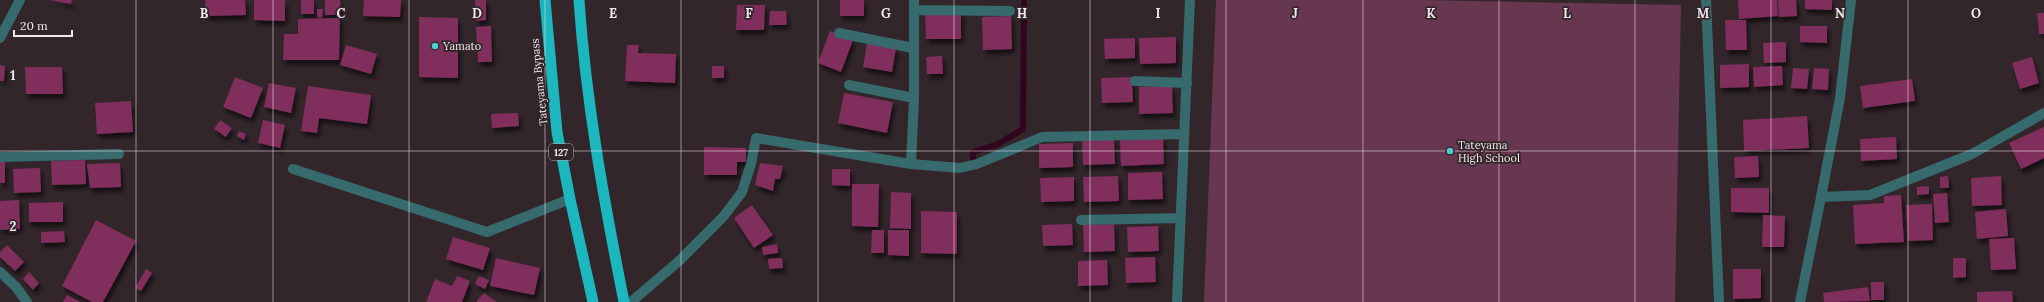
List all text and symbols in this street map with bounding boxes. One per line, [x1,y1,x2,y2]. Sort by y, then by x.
text: B [200,5,209,22]
text: C [337,5,346,22]
text: D [472,5,482,22]
text: E [609,5,617,22]
text: F [745,5,753,22]
text: G [881,5,891,22]
text: H [1017,5,1027,22]
text: I [1155,5,1161,22]
text: J [1292,5,1298,22]
text: K [1426,5,1436,22]
text: L [1563,5,1571,22]
text: M [1697,5,1710,22]
text: N [1835,5,1845,22]
text: O [1971,5,1981,22]
scale bar [14,12,72,38]
text: 20 m [20,18,48,33]
street label: Tateyama Bypass [527,38,551,126]
place label: Yamato [442,39,481,53]
marker: Yamato [430,41,440,51]
text: 1 [10,67,16,84]
place label: Tateyama High School [1458,138,1520,165]
road number: 127 [549,144,573,160]
marker: Tateyama High School [1445,146,1455,156]
text: 2 [10,218,17,235]

